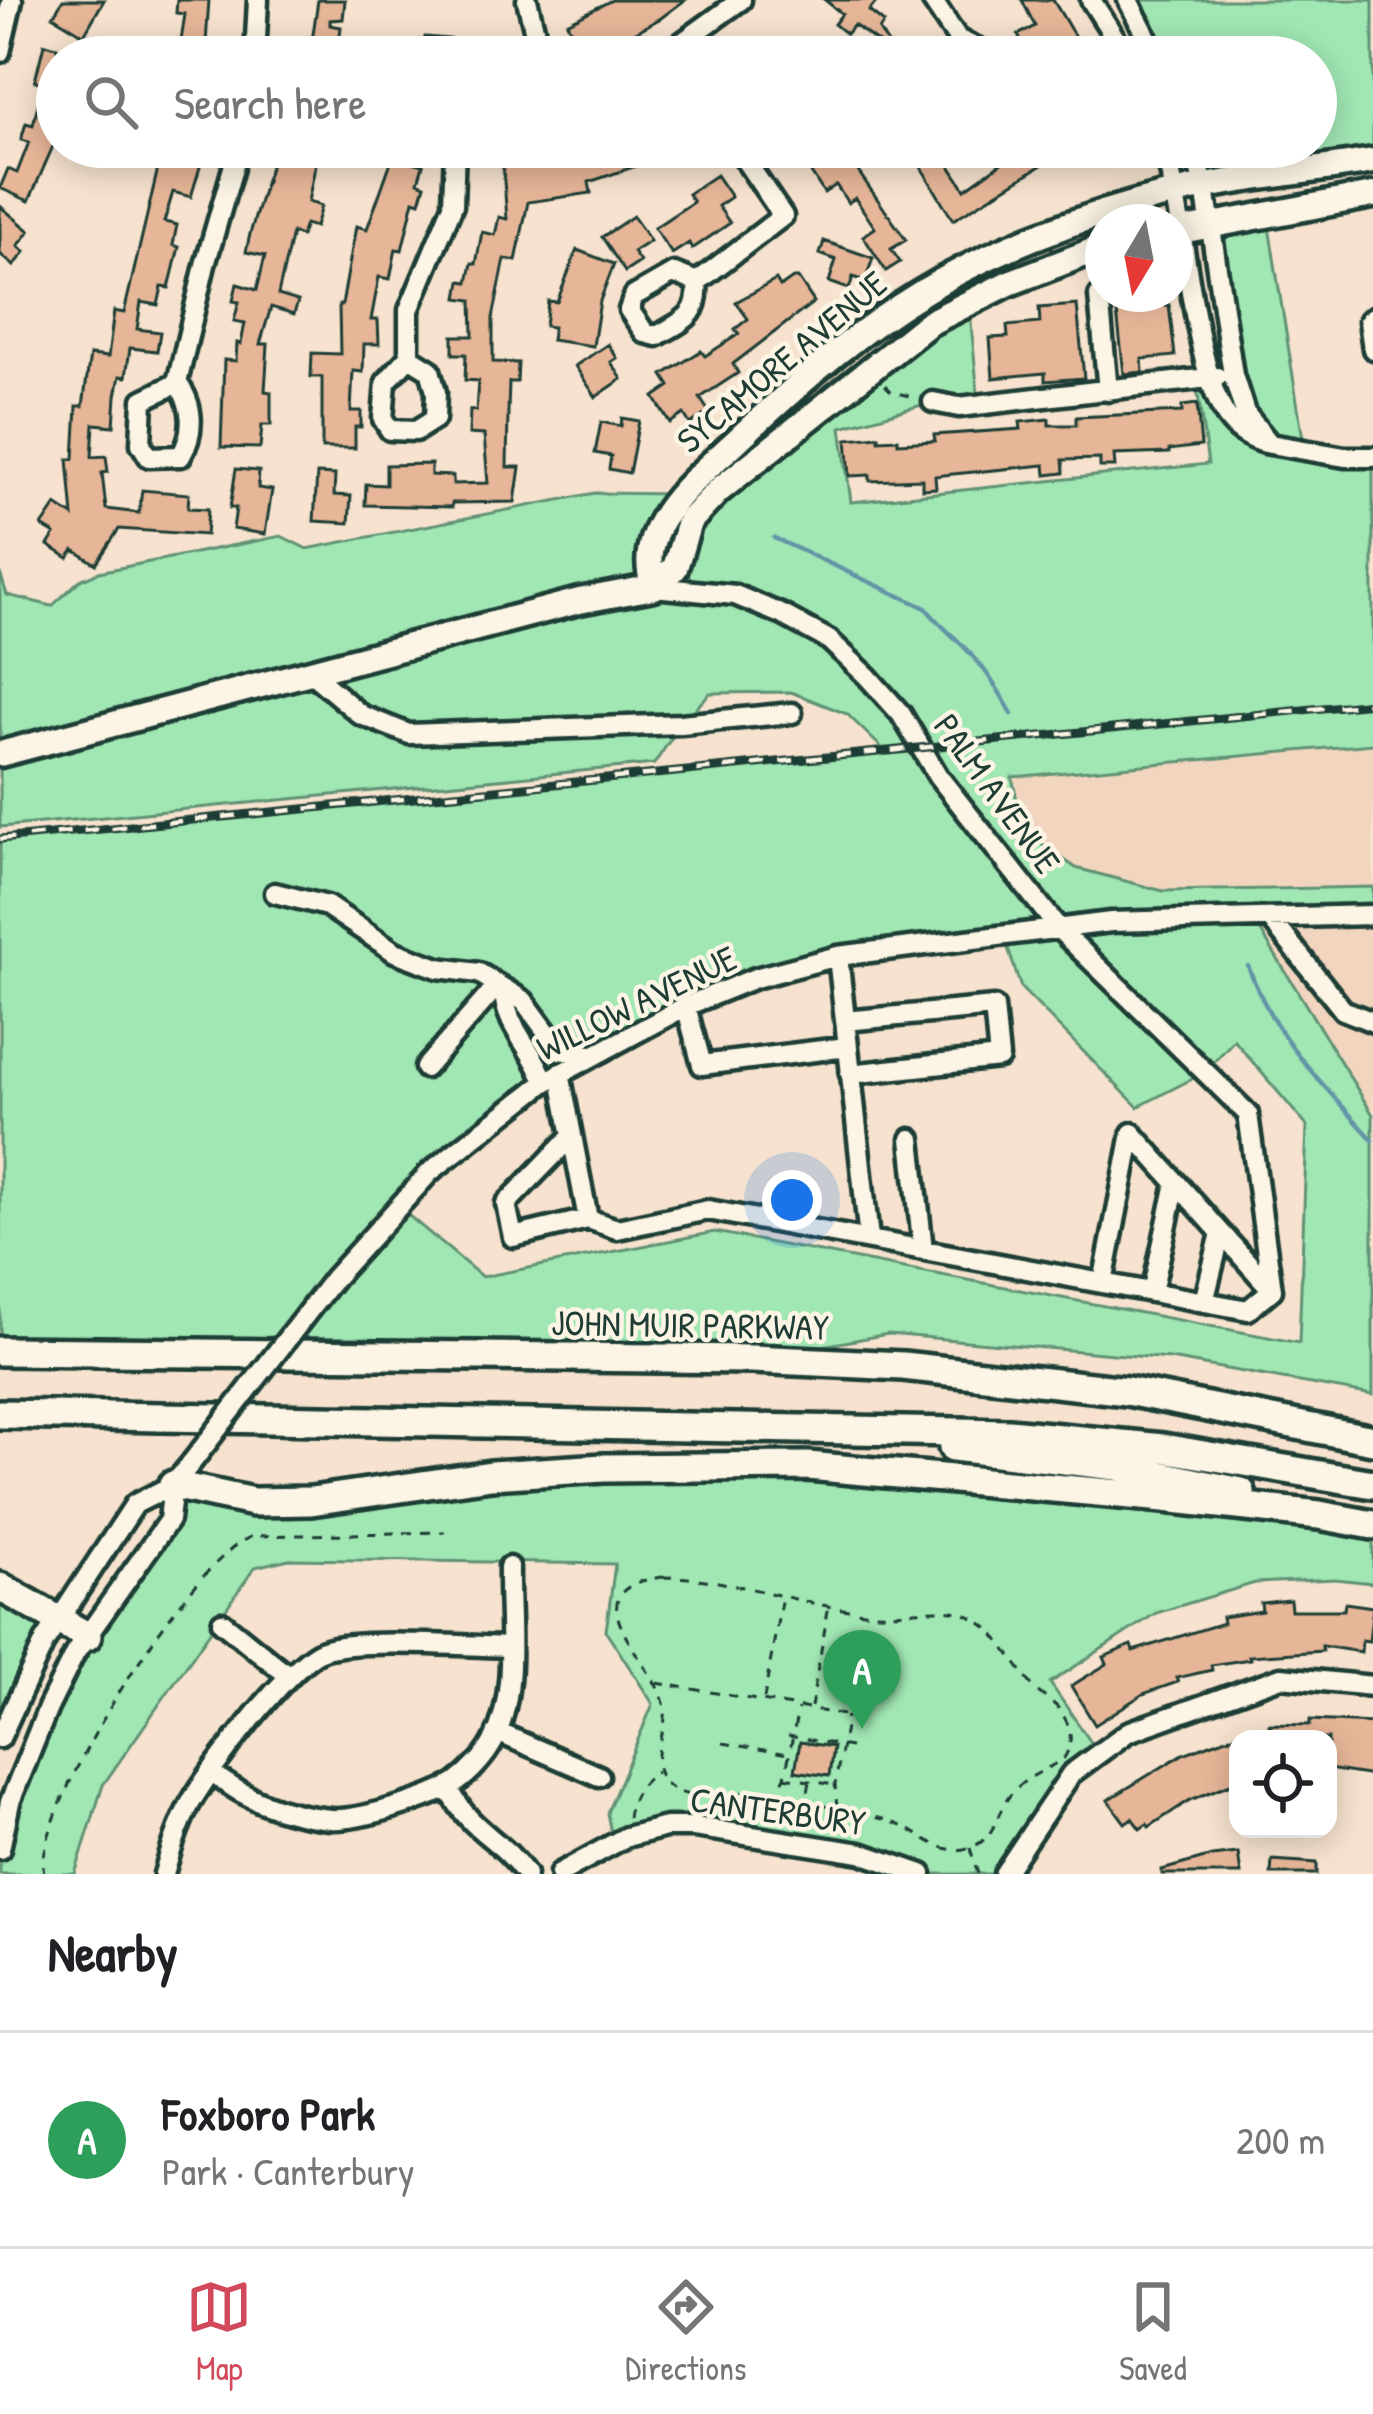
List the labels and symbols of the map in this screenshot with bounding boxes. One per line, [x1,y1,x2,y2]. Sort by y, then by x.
north arrow [1085,204,1193,312]
street label: SYCAMORE AVENUE [666,259,897,463]
street label: PALM AVENUE [923,703,1073,883]
street label: WILLOW AVENUE [528,932,744,1071]
your location [762,1170,822,1230]
street label: JOHN MUIR PARKWAY [551,1297,829,1351]
pin: A [823,1630,901,1729]
street label: CANTERBURY [688,1773,869,1847]

